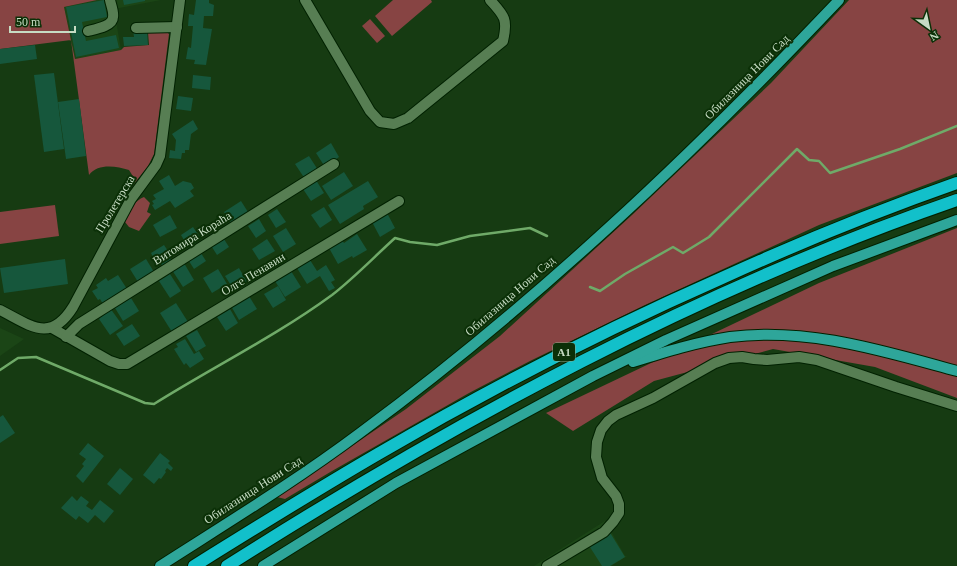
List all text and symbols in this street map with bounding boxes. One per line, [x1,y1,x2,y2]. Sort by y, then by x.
scale bar [10,8,75,34]
north arrow [909,8,949,48]
text: 50 m [16,15,41,29]
text: N [928,29,941,44]
street label: Обилазница Нови Сад [702,32,792,122]
street label: Пролетерска [92,172,138,235]
street label: Витомира Кораћа [150,208,234,268]
street label: Олге Пенавин [219,249,288,299]
street label: Обилазница Нови Сад [462,253,558,339]
road number: A1 [553,343,575,361]
street label: Обилазница Нови Сад [201,453,305,527]

